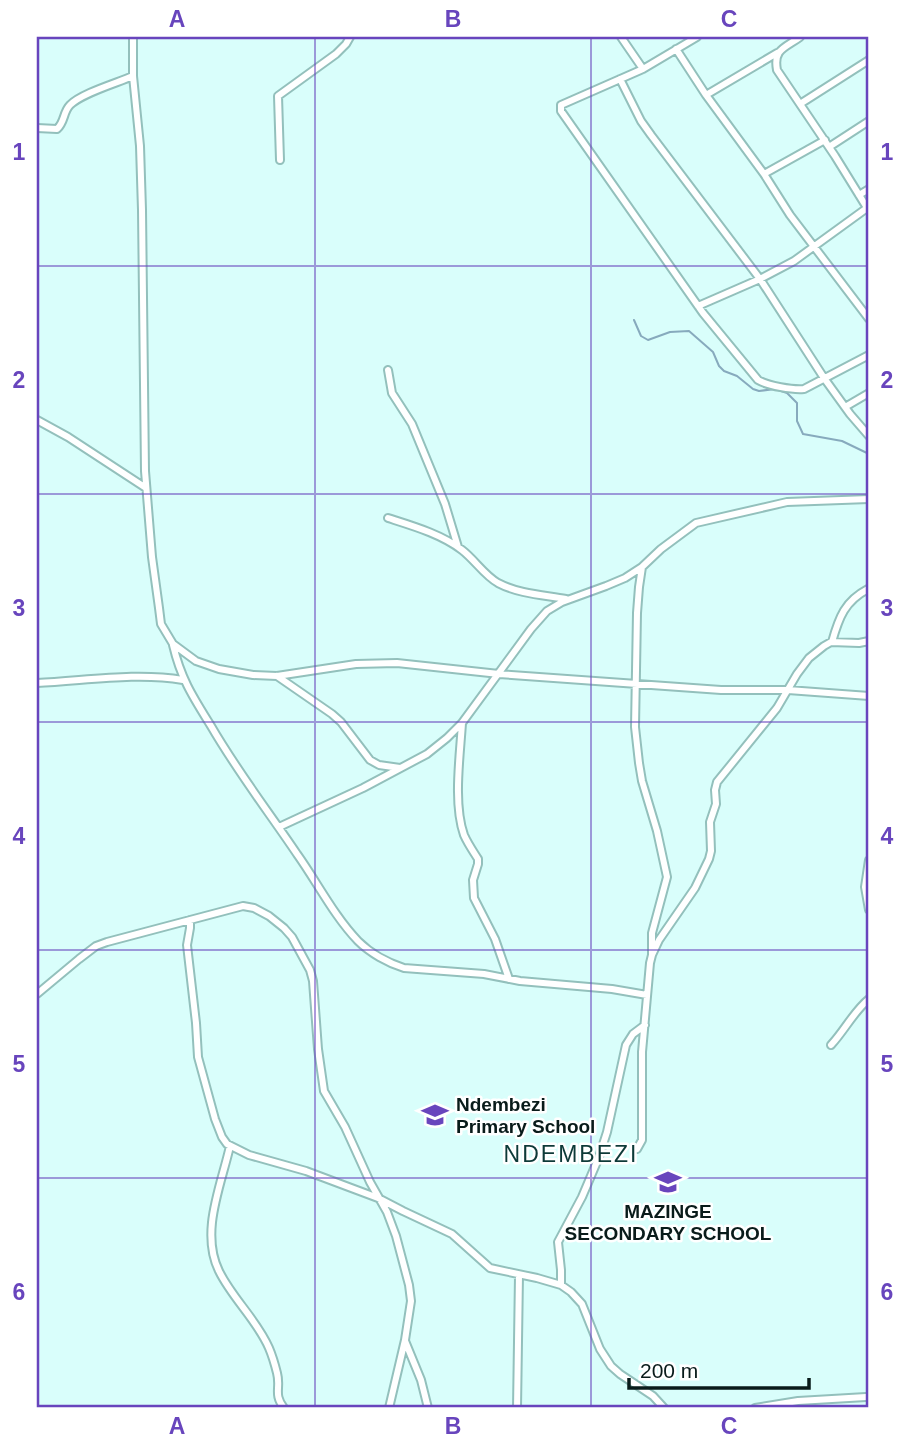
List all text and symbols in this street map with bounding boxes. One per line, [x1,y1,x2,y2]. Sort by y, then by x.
text: A [169,6,185,32]
text: B [445,6,461,32]
text: C [721,6,737,32]
text: 1 [13,139,26,165]
text: 1 [881,139,894,165]
text: 2 [13,367,25,393]
text: 2 [881,367,893,393]
text: 3 [13,595,25,621]
text: 3 [881,595,893,621]
text: 4 [13,823,26,849]
text: 4 [881,823,894,849]
text: 5 [13,1051,26,1077]
text: 5 [881,1051,894,1077]
place label: Ndembezi Primary School [456,1094,595,1137]
school or university icon: Ndembezi Primary School [420,1100,450,1130]
district label: NDEMBEZI [504,1141,638,1167]
school or university icon: MAZINGE SECONDARY SCHOOL [653,1167,683,1197]
place label: MAZINGE SECONDARY SCHOOL [565,1201,772,1244]
text: 6 [13,1279,25,1305]
text: 6 [881,1279,893,1305]
scale bar [629,1347,810,1391]
text: 200 m [640,1359,698,1382]
text: A [169,1413,185,1439]
text: B [445,1413,461,1439]
text: C [721,1413,737,1439]

